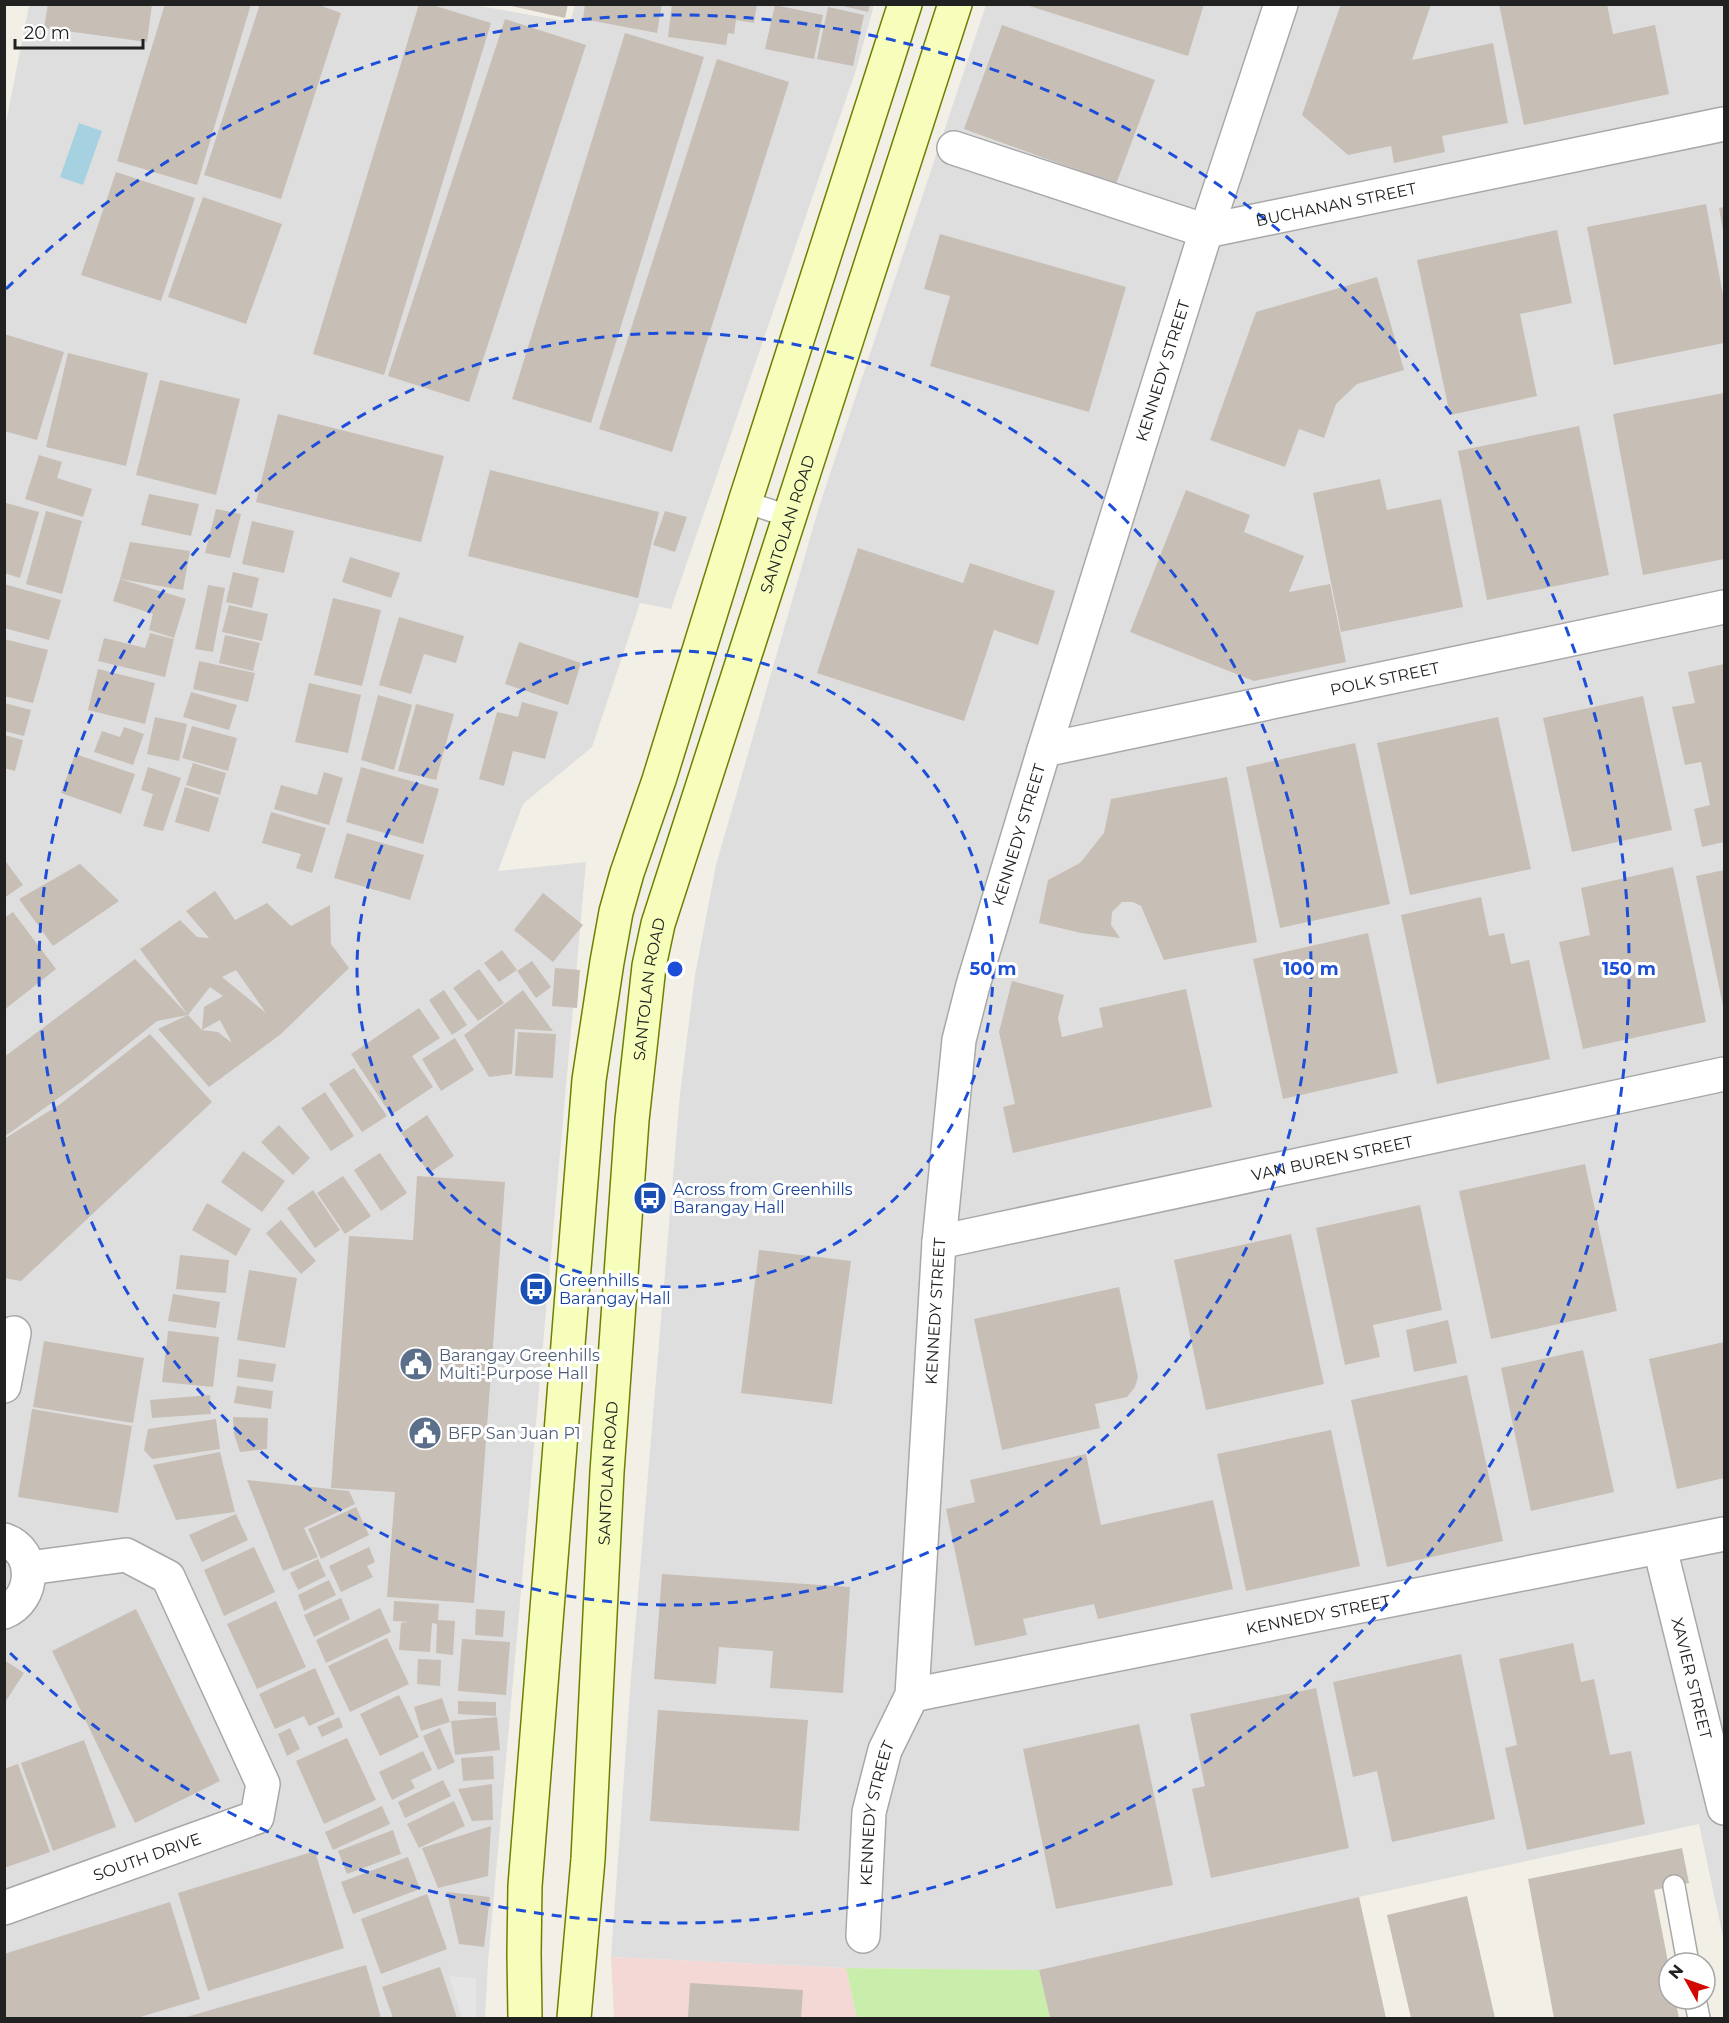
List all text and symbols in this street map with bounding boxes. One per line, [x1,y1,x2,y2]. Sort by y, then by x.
scale bar [15,12,142,50]
text: 20 m [24,22,70,44]
street label: BUCHANAN STREET [1254,179,1419,230]
street label: KENNEDY STREET [1132,297,1194,444]
street label: SANTOLAN ROAD [756,453,819,596]
street label: POLK STREET [1328,658,1442,700]
street label: KENNEDY STREET [989,761,1049,908]
street label: SANTOLAN ROAD [630,916,669,1062]
text: 50 m [970,958,1016,980]
text: 100 m [1283,958,1339,980]
text: 150 m [1602,958,1656,980]
centre of rings [665,959,685,979]
street label: VAN BUREN STREET [1250,1132,1415,1185]
bus stop icon: Across from Greenhills Barangay Hall [632,1180,668,1216]
place label: Across from Greenhills Barangay Hall [673,1180,853,1217]
street label: KENNEDY STREET [922,1236,949,1385]
bus stop icon: Greenhills Barangay Hall [518,1271,554,1307]
place label: Greenhills Barangay Hall [559,1271,671,1308]
public building icon: Barangay Greenhills Multi-Purpose Hall [398,1346,434,1382]
place label: Barangay Greenhills Multi-Purpose Hall [439,1346,600,1383]
street label: SANTOLAN ROAD [594,1400,622,1546]
public building icon: BFP San Juan P1 [407,1415,443,1451]
place label: BFP San Juan P1 [448,1424,581,1443]
street label: KENNEDY STREET [1244,1591,1393,1639]
street label: XAVIER STREET [1667,1616,1716,1742]
street label: KENNEDY STREET [856,1737,898,1886]
street label: SOUTH DRIVE [91,1829,204,1885]
north arrow [1657,1951,1717,2011]
text: N [1664,1961,1687,1983]

